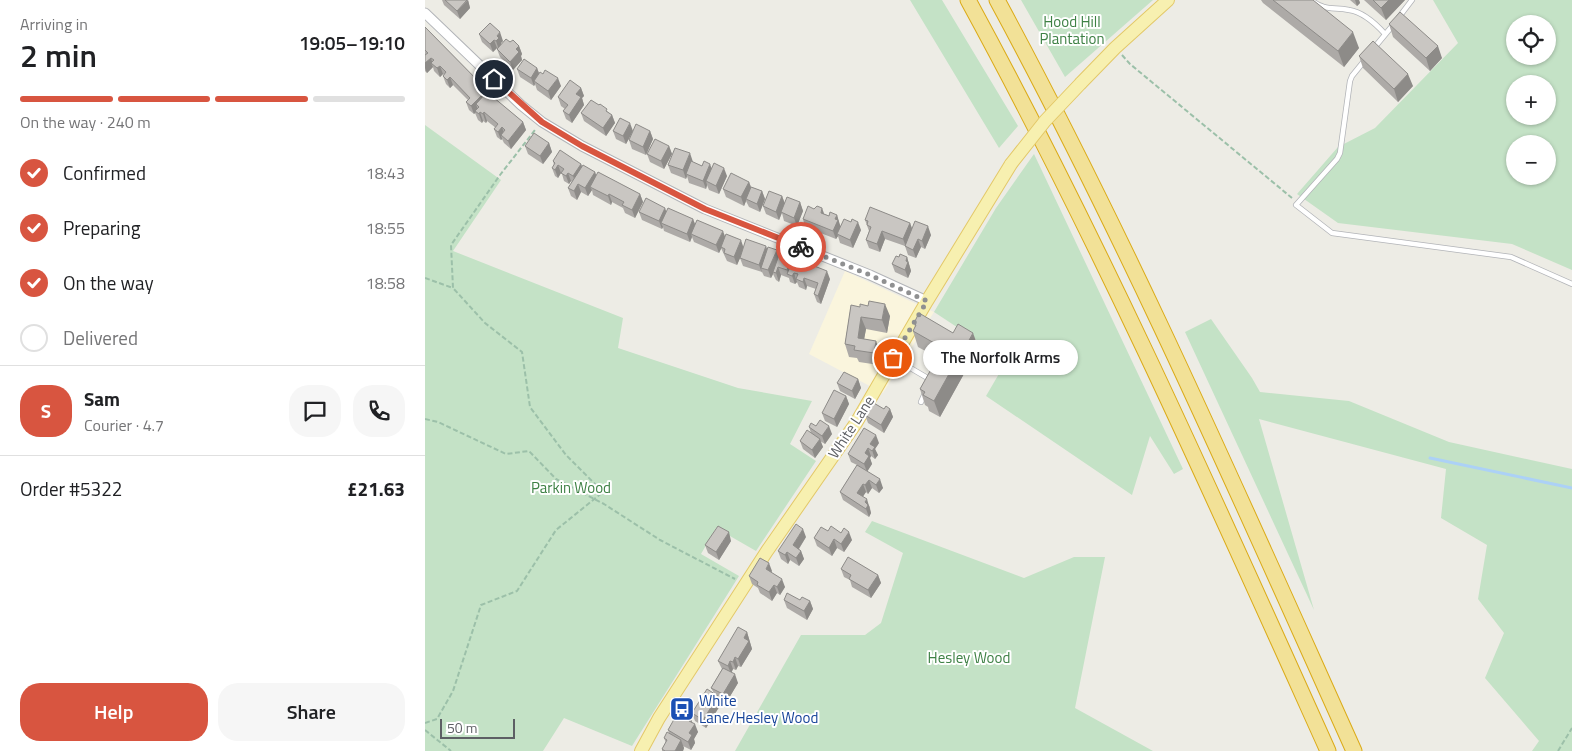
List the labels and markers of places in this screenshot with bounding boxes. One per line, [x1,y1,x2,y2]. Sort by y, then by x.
pin [473,58,515,100]
pin [872,337,914,379]
callout: The Norfolk Arms [923,340,1078,376]
place label: White Lane/Hesley Wood [699,689,818,729]
bus stop icon: White Lane/Hesley Wood [669,696,695,722]

